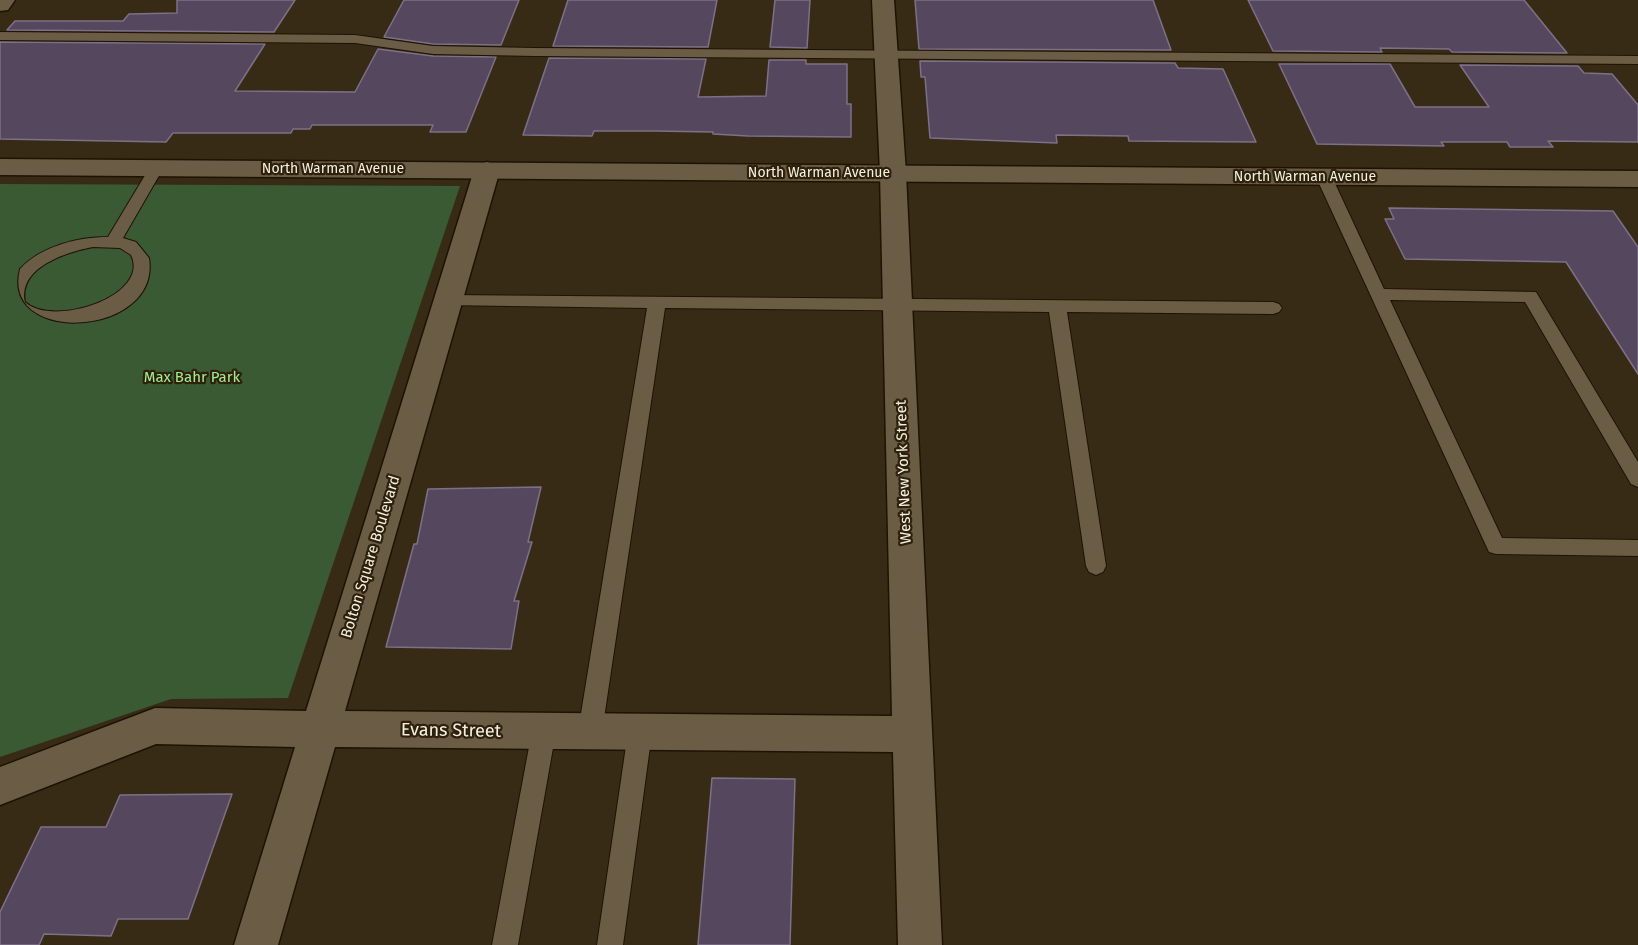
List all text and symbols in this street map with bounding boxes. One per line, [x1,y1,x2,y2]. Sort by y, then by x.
street label: North Warman Avenue [262,161,404,177]
street label: North Warman Avenue [748,165,890,181]
street label: North Warman Avenue [1234,169,1376,185]
park label: Max Bahr Park [144,369,240,387]
street label: West New York Street [892,400,916,544]
street label: Bolton Square Boulevard [338,473,404,641]
street label: Evans Street [401,719,501,743]

